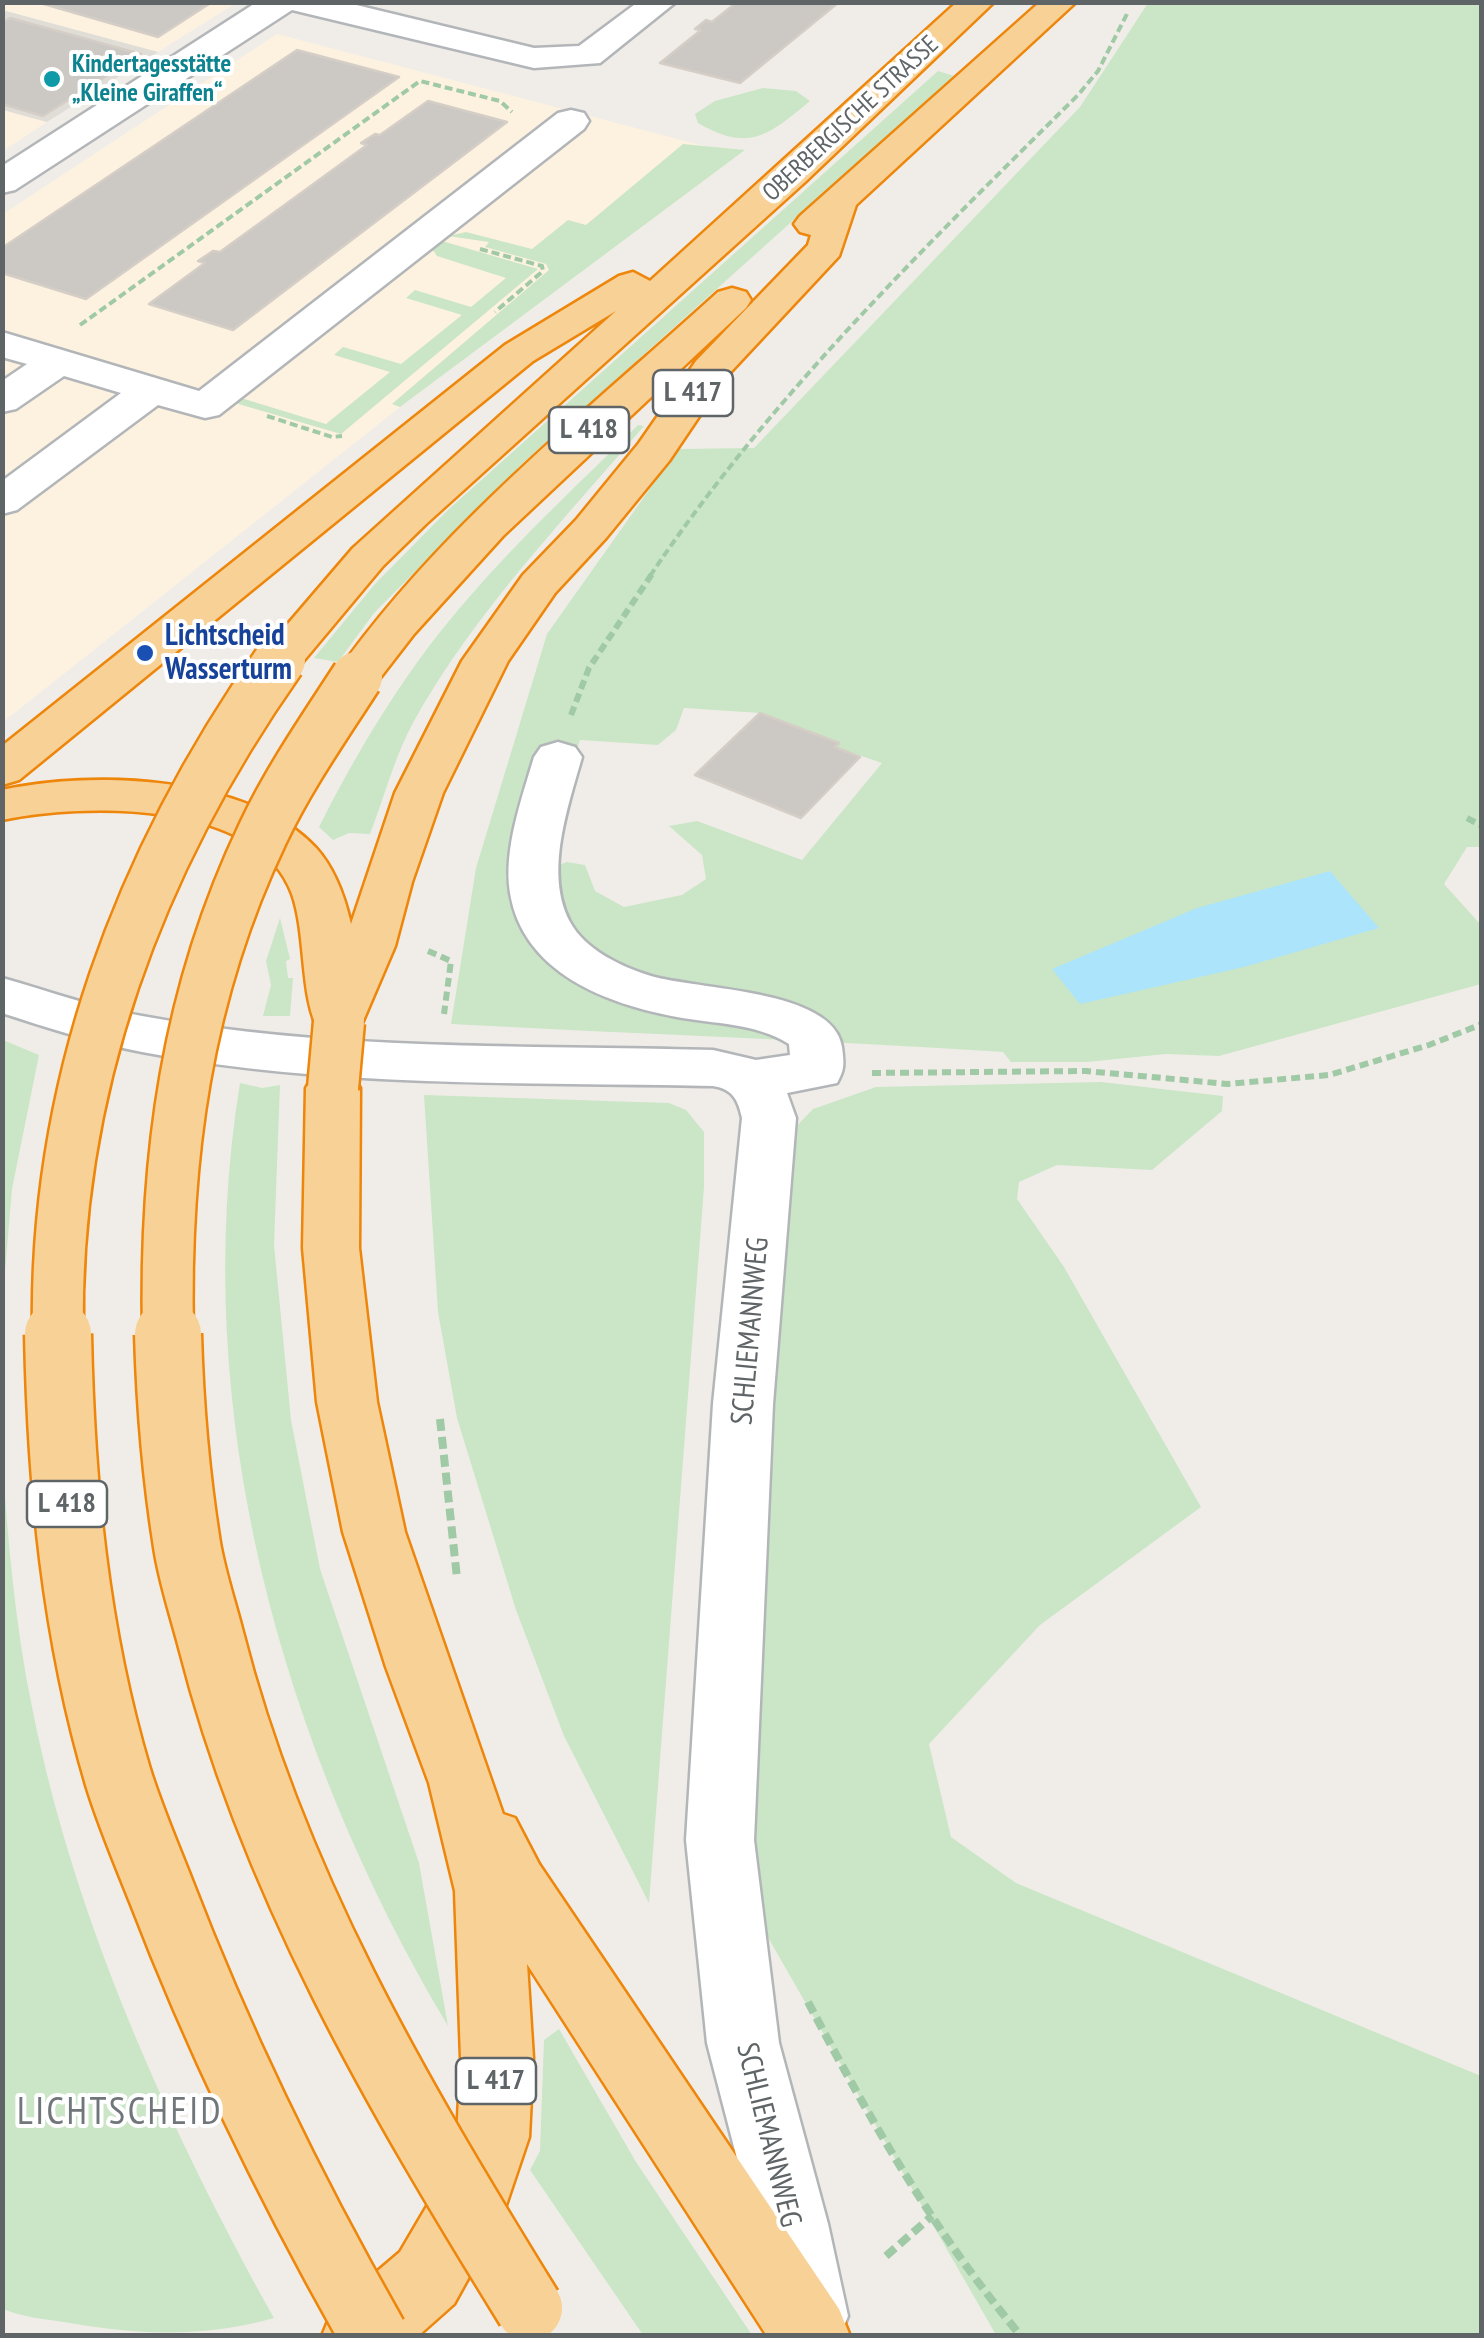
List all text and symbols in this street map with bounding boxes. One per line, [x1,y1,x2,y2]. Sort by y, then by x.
street label: OBERBERGISCHE STRASSE [757,30,945,208]
place label: Kindertagesstätte „Kleine Giraffen“ [72,50,231,109]
marker: Kindertagesstätte „Kleine Giraffen“ [41,68,63,90]
road number: L 417 [653,370,733,416]
road number: L 418 [549,407,629,453]
place label: Lichtscheid Wasserturm [165,618,292,688]
marker: Lichtscheid Wasserturm [134,642,156,664]
street label: SCHLIEMANNWEG [725,1236,777,1426]
road number: L 418 [27,1481,107,1527]
street label: SCHLIEMANNWEG [728,2039,808,2231]
road number: L 417 [456,2058,536,2104]
district label: LICHTSCHEID [17,2090,223,2136]

